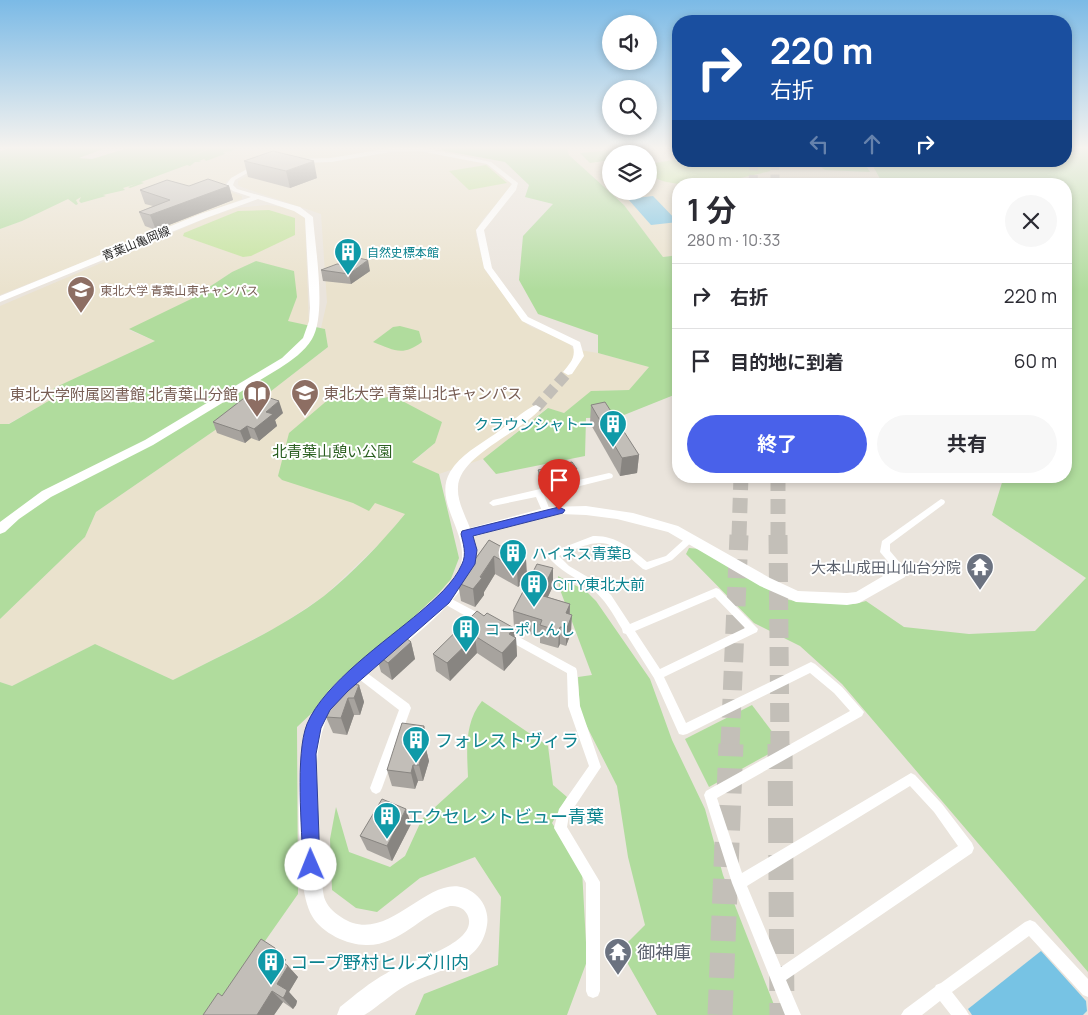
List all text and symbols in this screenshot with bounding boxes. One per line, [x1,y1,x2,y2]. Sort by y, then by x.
map controls [602,15,657,200]
button: sound [602,15,657,70]
text: 220 m [770,27,873,75]
icon: right [687,35,752,100]
text: 右折 [770,75,814,105]
button: search [602,80,657,135]
icon: left [805,130,833,158]
icon: ahead [858,130,886,158]
icon: right [911,130,939,158]
button: layers [602,145,657,200]
text: 1 分 [687,189,736,230]
button: close [1005,195,1057,247]
street label: 青葉山亀岡線 [99,222,173,264]
text: 280 m · 10:33 [687,229,780,251]
building icon: 自然史標本館 [333,237,363,276]
place label: 自然史標本館 [367,244,439,261]
school or university icon: 東北大学 青葉山東キャンパス [66,275,96,314]
place label: 東北大学 青葉山東キャンパス [100,282,258,299]
icon: right [687,282,715,310]
text: 220 m [1004,283,1057,309]
text: 右折 [730,284,768,310]
icon: arrive [687,347,715,375]
text: 60 m [1014,348,1057,374]
text: 目的地に到着 [730,349,844,375]
school or university icon: 東北大学 青葉山北キャンパス [290,378,320,417]
library icon: 東北大学附属図書館 北青葉山分館 [242,379,272,418]
place label: 東北大学 青葉山北キャンパス [324,383,522,404]
place label: 東北大学附属図書館 北青葉山分館 [10,384,238,405]
building icon: クラウンシャトー [598,409,628,448]
place label: クラウンシャトー [474,414,594,435]
button: 終了 [687,415,867,473]
button: 共有 [877,415,1057,473]
park label: 北青葉山憩い公園 [272,441,392,462]
pin [538,459,580,510]
icon: arrive [545,466,573,494]
building icon: ハイネス青葉B [498,538,528,577]
place label: ハイネス青葉B [532,543,631,564]
temple icon: 大本山成田山仙台分院 [965,552,995,591]
place label: 大本山成田山仙台分院 [811,557,961,578]
building icon: CITY東北大前 [519,569,549,608]
place label: CITY東北大前 [553,574,645,595]
building icon: コーポしんし [451,614,481,653]
place label: コーポしんし [485,619,575,640]
building icon: フォレストヴィラ [401,725,431,764]
place label: フォレストヴィラ [435,728,579,752]
building icon: エクセレントビュー青葉 [372,801,402,840]
place label: エクセレントビュー青葉 [406,804,604,828]
position arrow [284,838,336,890]
temple icon: 御神庫 [603,937,633,976]
place label: 御神庫 [637,940,691,964]
building icon: コープ野村ヒルズ川内 [256,947,286,986]
place label: コープ野村ヒルズ川内 [290,950,469,974]

